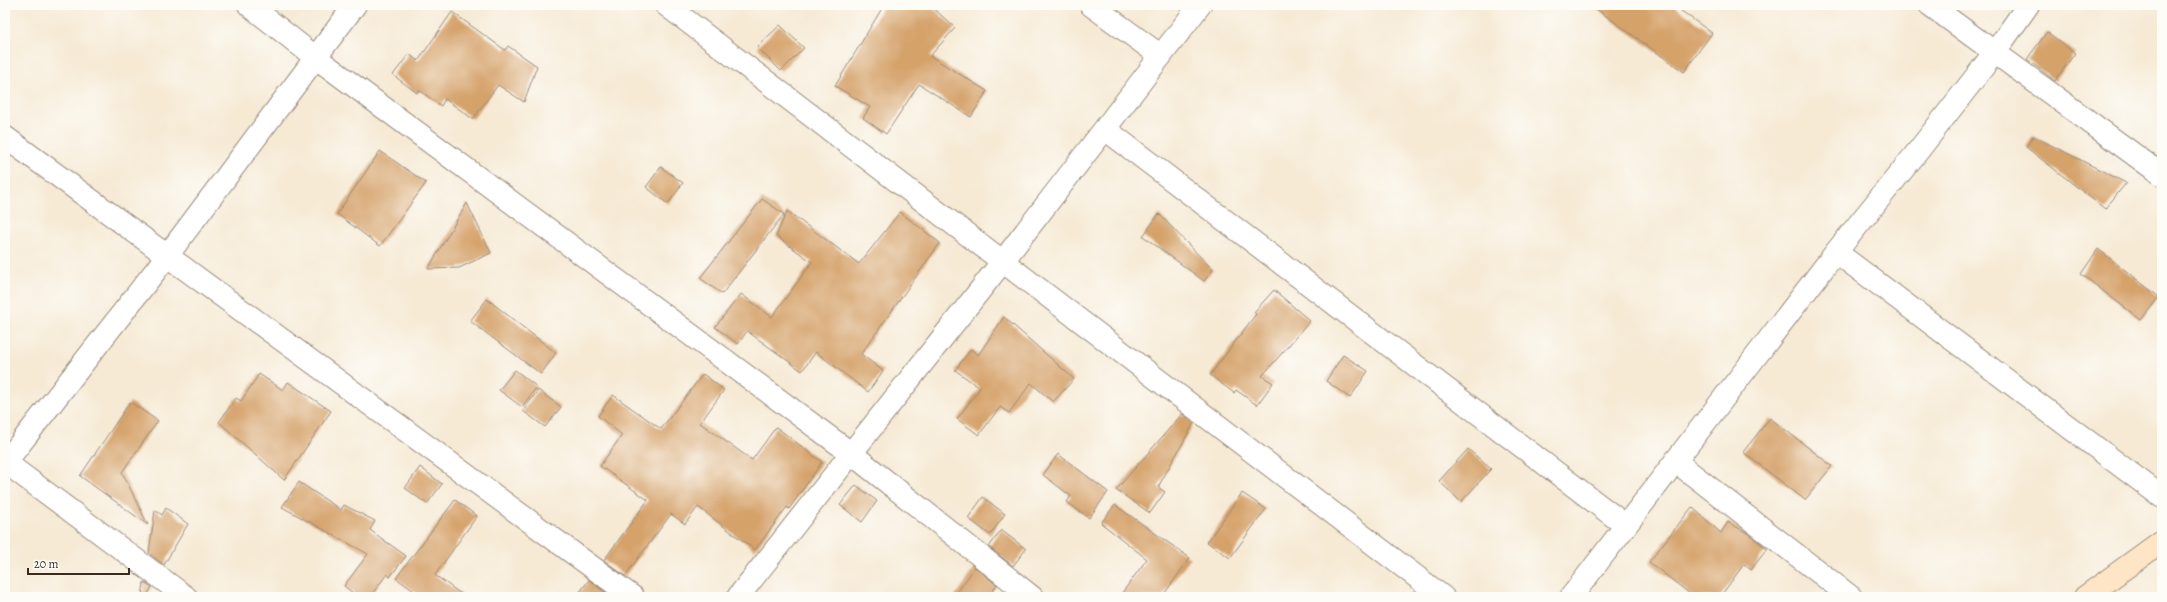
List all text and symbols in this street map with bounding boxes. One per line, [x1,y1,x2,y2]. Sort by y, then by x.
scale bar [28,550,129,576]
text: 20 m [34,556,58,572]

